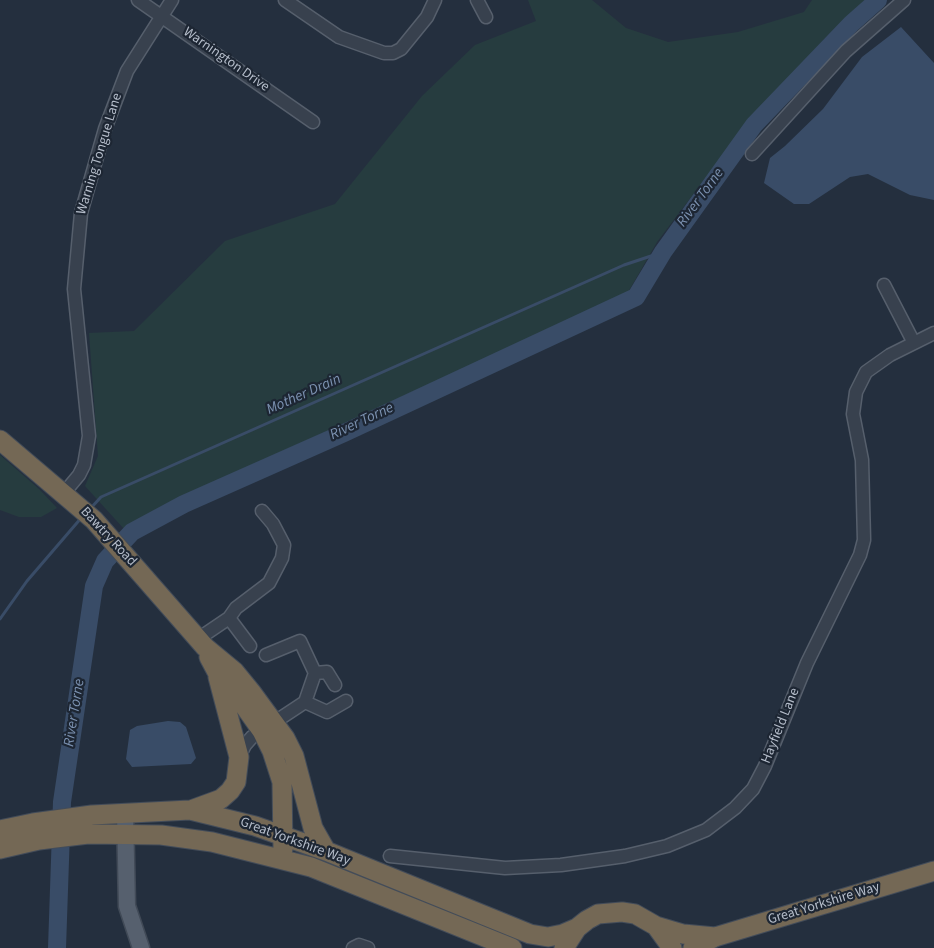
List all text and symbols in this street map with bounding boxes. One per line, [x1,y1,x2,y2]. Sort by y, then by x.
street label: Warnington Drive [180,24,272,96]
street label: Warning Tongue Lane [74,91,126,217]
water label: River Torne [674,165,728,231]
water label: Mother Drain [264,371,344,419]
water label: River Torne [327,399,397,445]
street label: Bawtry Road [76,504,140,570]
water label: River Torne [61,678,89,748]
street label: Hayfield Lane [758,686,804,766]
street label: Great Yorkshire Way [238,814,352,870]
street label: Great Yorkshire Way [766,879,882,929]

